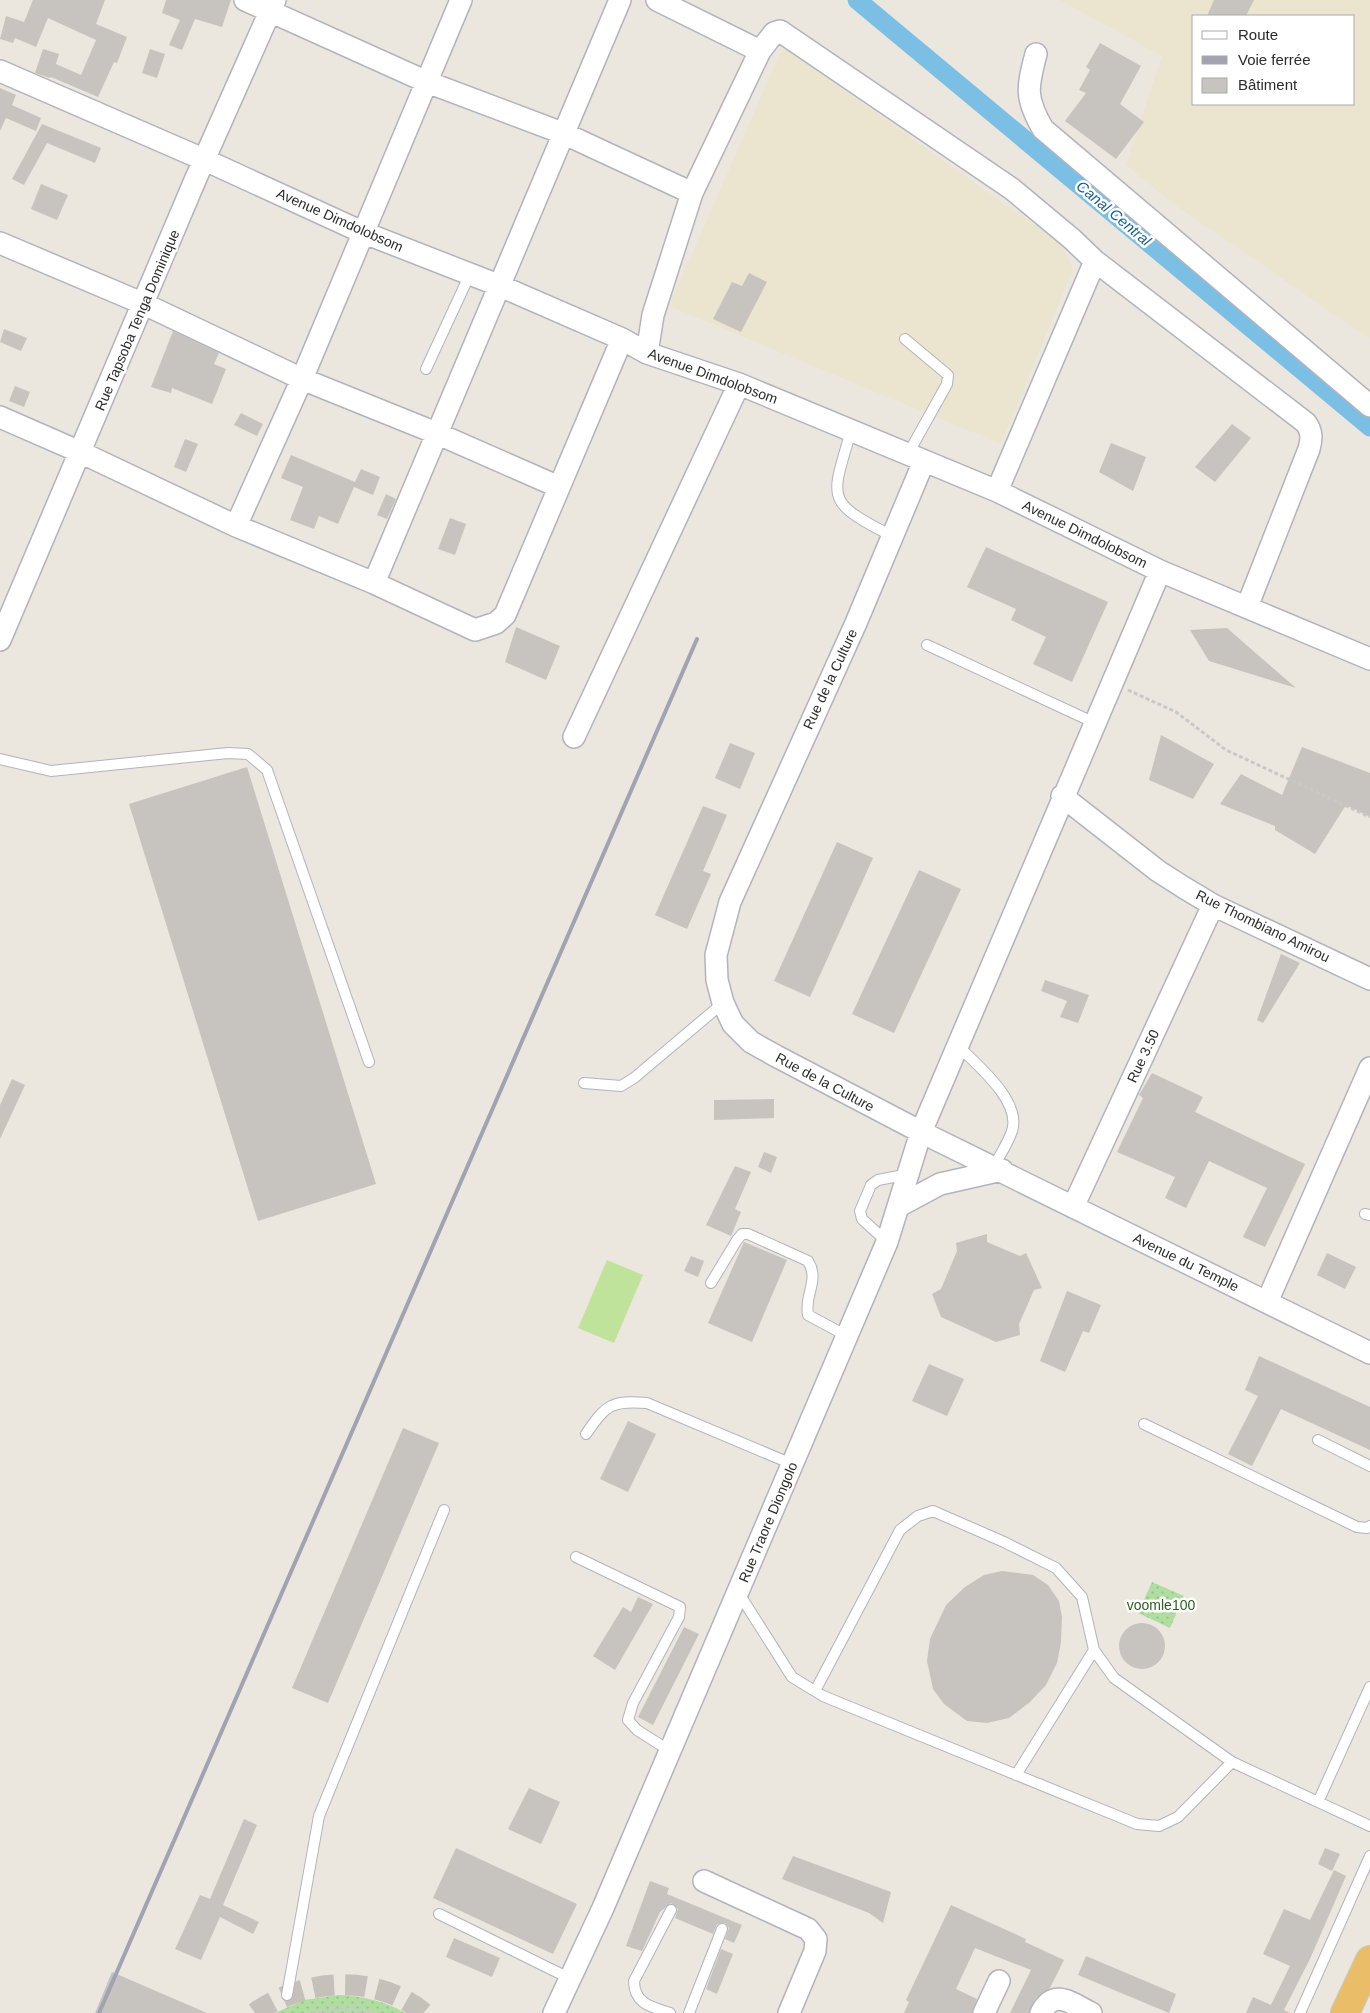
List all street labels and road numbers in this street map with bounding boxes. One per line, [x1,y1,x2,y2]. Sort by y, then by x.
street label: Avenue Dimdolobsom [274,185,406,255]
street label: Rue Tapsoba Tenga Dominique [92,227,183,413]
street label: Avenue Dimdolobsom [646,345,780,407]
street label: Avenue Dimdolobsom [1020,497,1150,571]
street label: Rue de la Culture [800,626,860,732]
street label: Rue Thombiano Amirou [1194,887,1332,965]
street label: Rue 3.50 [1124,1027,1162,1085]
street label: Rue de la Culture [773,1049,877,1115]
street label: Avenue du Temple [1131,1230,1242,1295]
street label: Rue Traore Diongolo [735,1459,801,1585]

